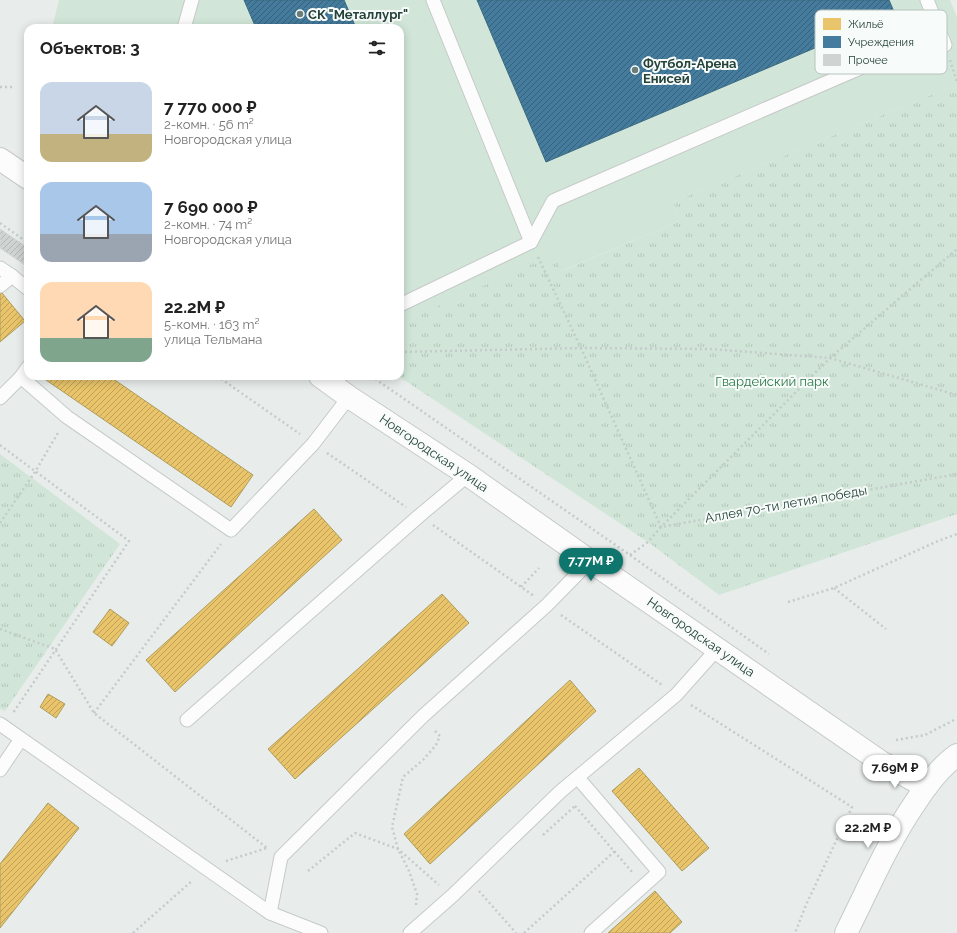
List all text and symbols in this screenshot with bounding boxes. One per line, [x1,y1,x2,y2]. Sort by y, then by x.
place label: СК "Металлург" [308,7,408,22]
marker: СК "Металлург" [295,9,305,19]
legend [815,10,947,74]
text: Жильё [848,18,884,31]
text: Учреждения [848,36,914,49]
icon: filters [366,37,388,59]
text: Объектов: 3 [40,38,140,58]
text: Прочее [848,54,888,67]
place label: Футбол-Арена Енисей [643,56,737,86]
marker: Футбол-Арена Енисей [630,65,640,75]
text: 7 770 000 ₽ [164,97,257,117]
icon: home [72,98,120,146]
text: 2-комн. · 56 m² [164,117,254,132]
text: Новгородская улица [164,132,292,147]
text: 7 690 000 ₽ [164,197,258,217]
icon: home [72,198,120,246]
text: 2-комн. · 74 m² [164,217,252,232]
text: Новгородская улица [164,232,292,247]
text: 22.2M ₽ [164,297,225,317]
icon: home [72,298,120,346]
text: 5-комн. · 163 m² [164,317,260,332]
text: улица Тельмана [164,332,262,347]
park label: Гвардейский парк [715,374,829,389]
street label: Новгородская улица [377,411,491,495]
street label: Аллея 70-ти летия победы [704,482,868,526]
pin: 7.77M ₽ [554,548,628,582]
text: 7.77M ₽ [568,553,614,568]
street label: Новгородская улица [644,594,758,680]
pin: 7.69M ₽ [858,755,932,789]
text: 7.69M ₽ [872,760,918,775]
pin: 22.2M ₽ [831,815,905,849]
text: 22.2M ₽ [845,820,891,835]

